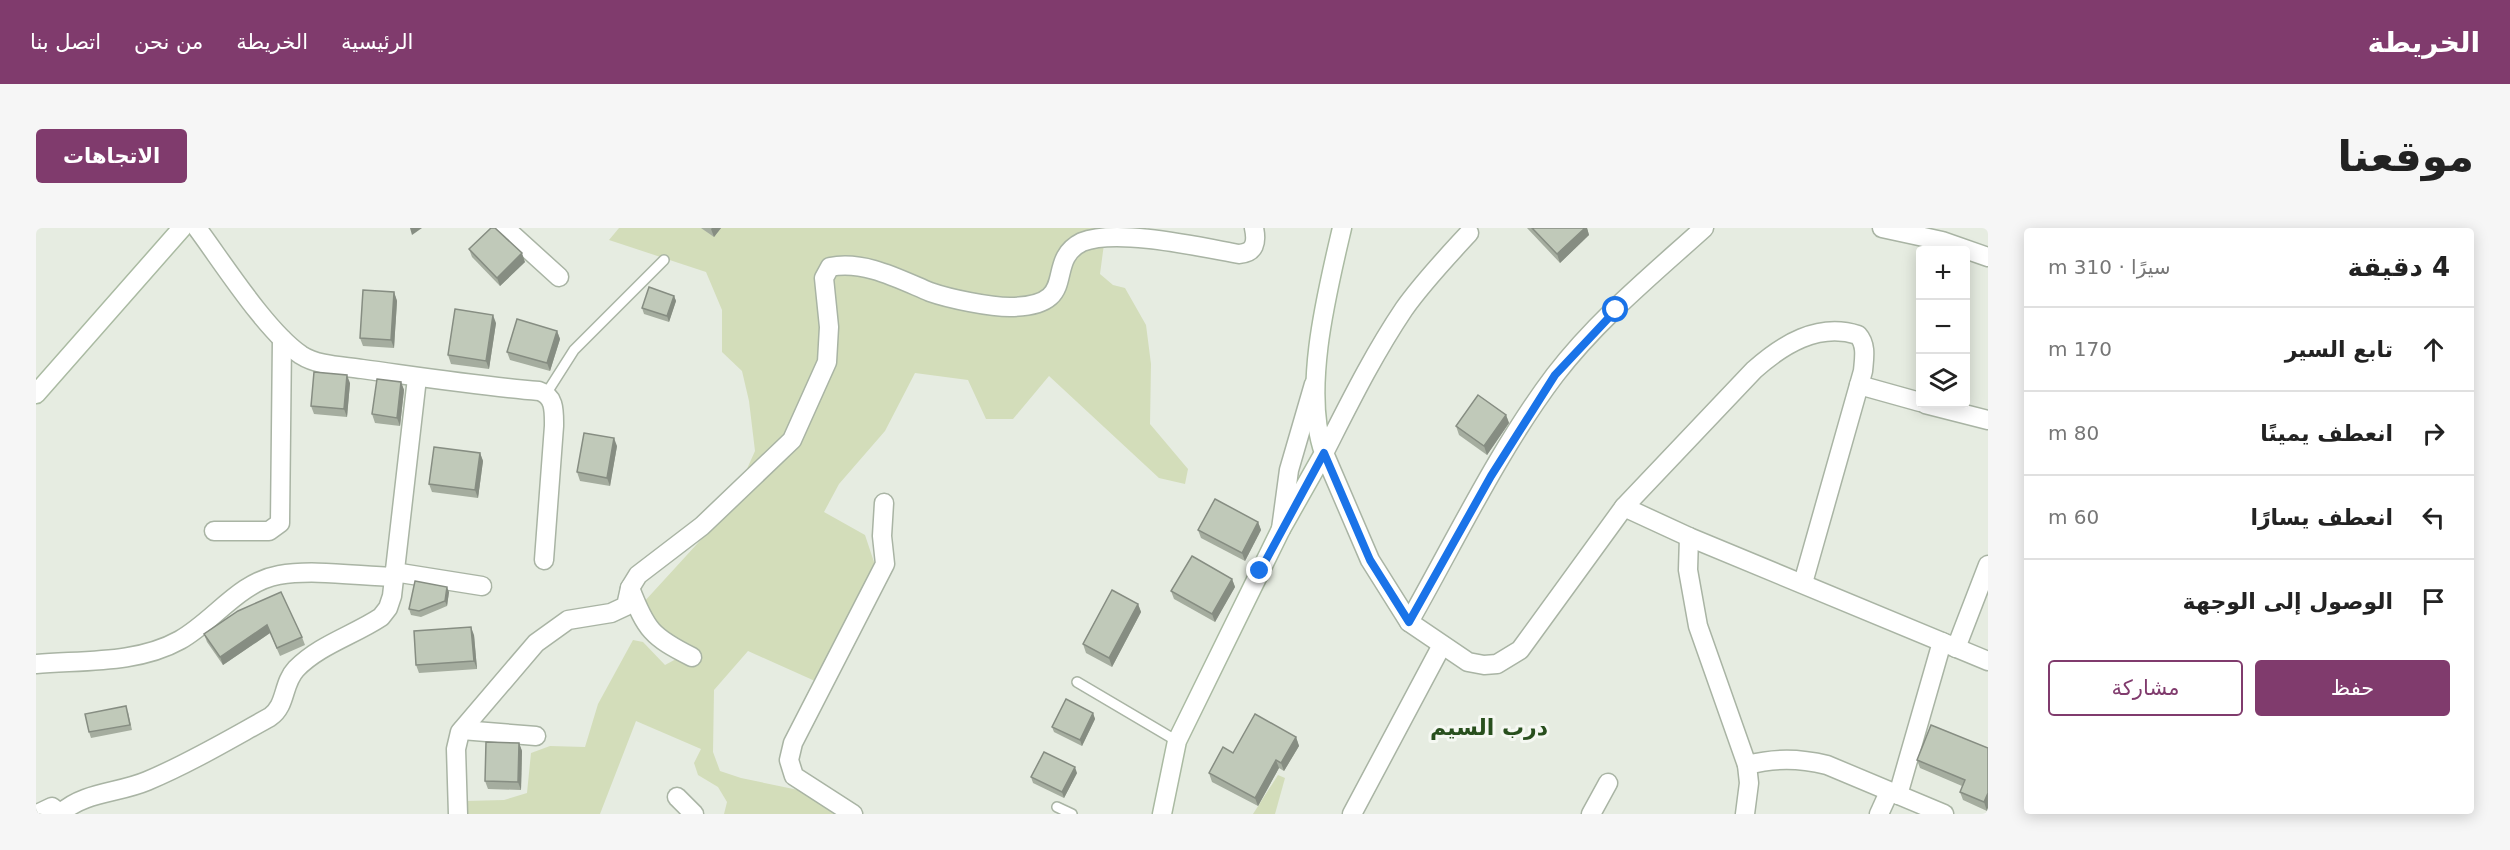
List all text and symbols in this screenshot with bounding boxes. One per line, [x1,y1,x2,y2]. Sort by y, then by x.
text: الخريطة [2368,26,2480,59]
text: اتصل بنا [30,30,101,54]
text: من نحن [134,30,203,54]
text: الخريطة [236,30,308,54]
text: الرئيسية [341,30,413,54]
button: الاتجاهات [36,129,187,183]
text: موقعنا [2338,132,2474,181]
map controls [1916,246,1970,408]
button: + [1916,246,1970,300]
text: 4 دقيقة [2347,252,2450,282]
text: سيرًا · 310 m [2048,255,2171,279]
route start [1602,296,1628,322]
button: − [1916,300,1970,354]
icon: ahead [2417,333,2450,366]
text: 170 m [2048,337,2112,361]
text: تابع السير [2285,337,2393,362]
button: layers [1916,354,1970,408]
icon: right [2417,417,2450,450]
text: 80 m [2048,421,2099,445]
text: انعطف يمينًا [2260,421,2393,446]
icon: left [2417,501,2450,534]
text: 60 m [2048,505,2099,529]
text: انعطف يسارًا [2250,505,2393,530]
route end [1246,557,1272,583]
icon: arrive [2417,585,2450,618]
text: الوصول إلى الوجهة [2183,589,2393,614]
button: مشاركة [2048,660,2243,716]
button: حفظ [2255,660,2450,716]
district label: درب السيم [1430,715,1548,740]

